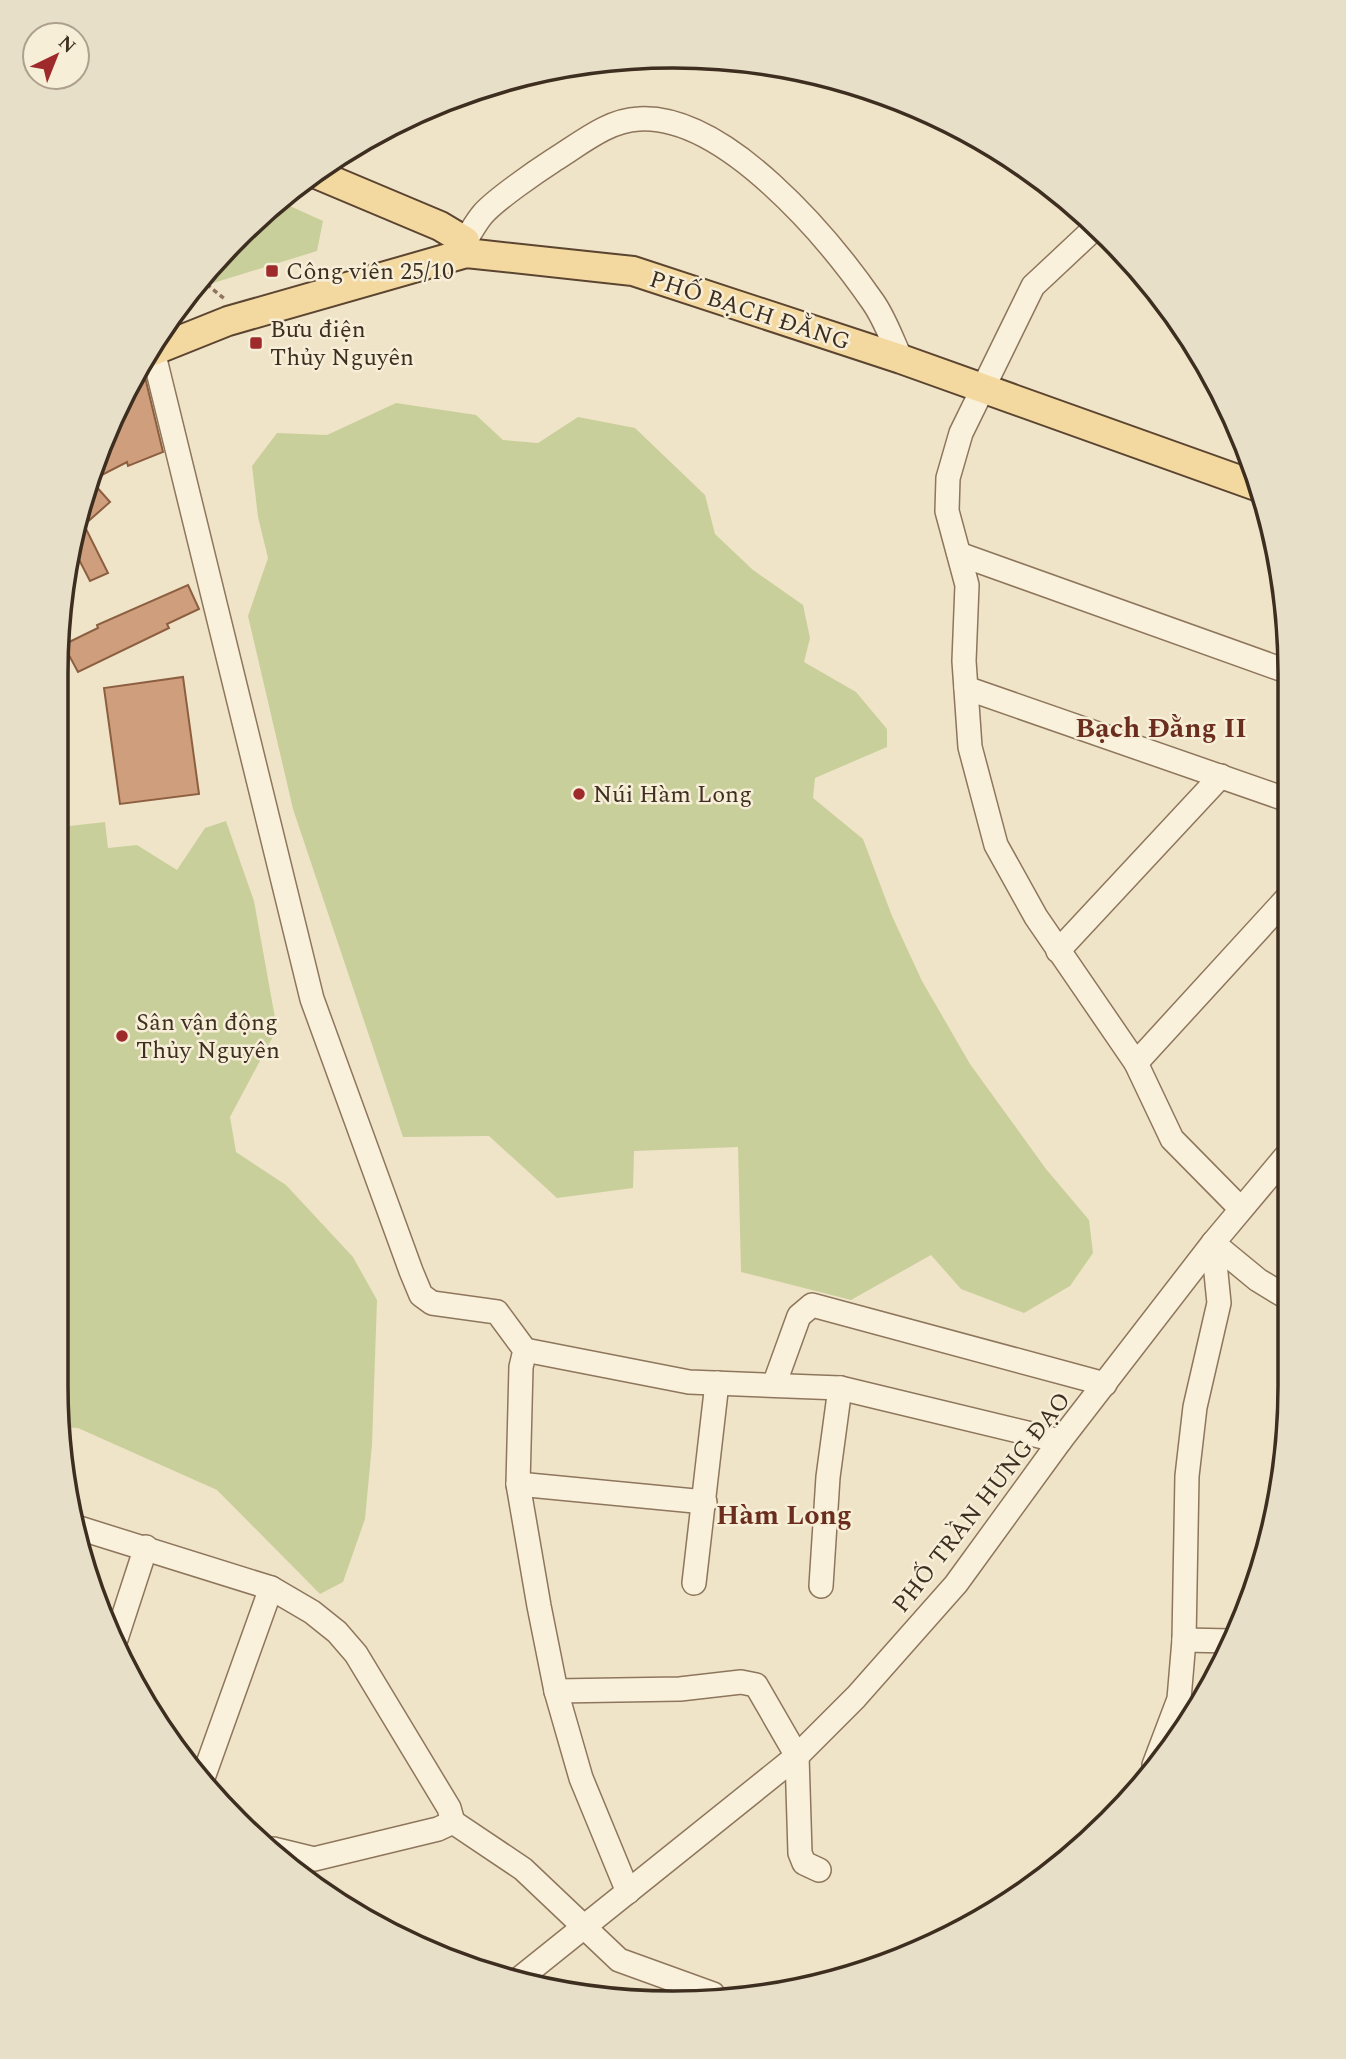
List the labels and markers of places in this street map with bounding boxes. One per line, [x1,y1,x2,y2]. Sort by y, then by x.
place label: Công viên 25/10 [286,254,454,290]
marker: Công viên 25/10 [264,263,280,279]
place label: Bưu điện Thủy Nguyên [270,312,414,376]
marker: Bưu điện Thủy Nguyên [248,335,264,351]
place label: Núi Hàm Long [593,777,752,813]
marker: Núi Hàm Long [571,786,587,802]
place label: Sân vận động Thủy Nguyên [136,1005,280,1069]
marker: Sân vận động Thủy Nguyên [114,1028,130,1044]

